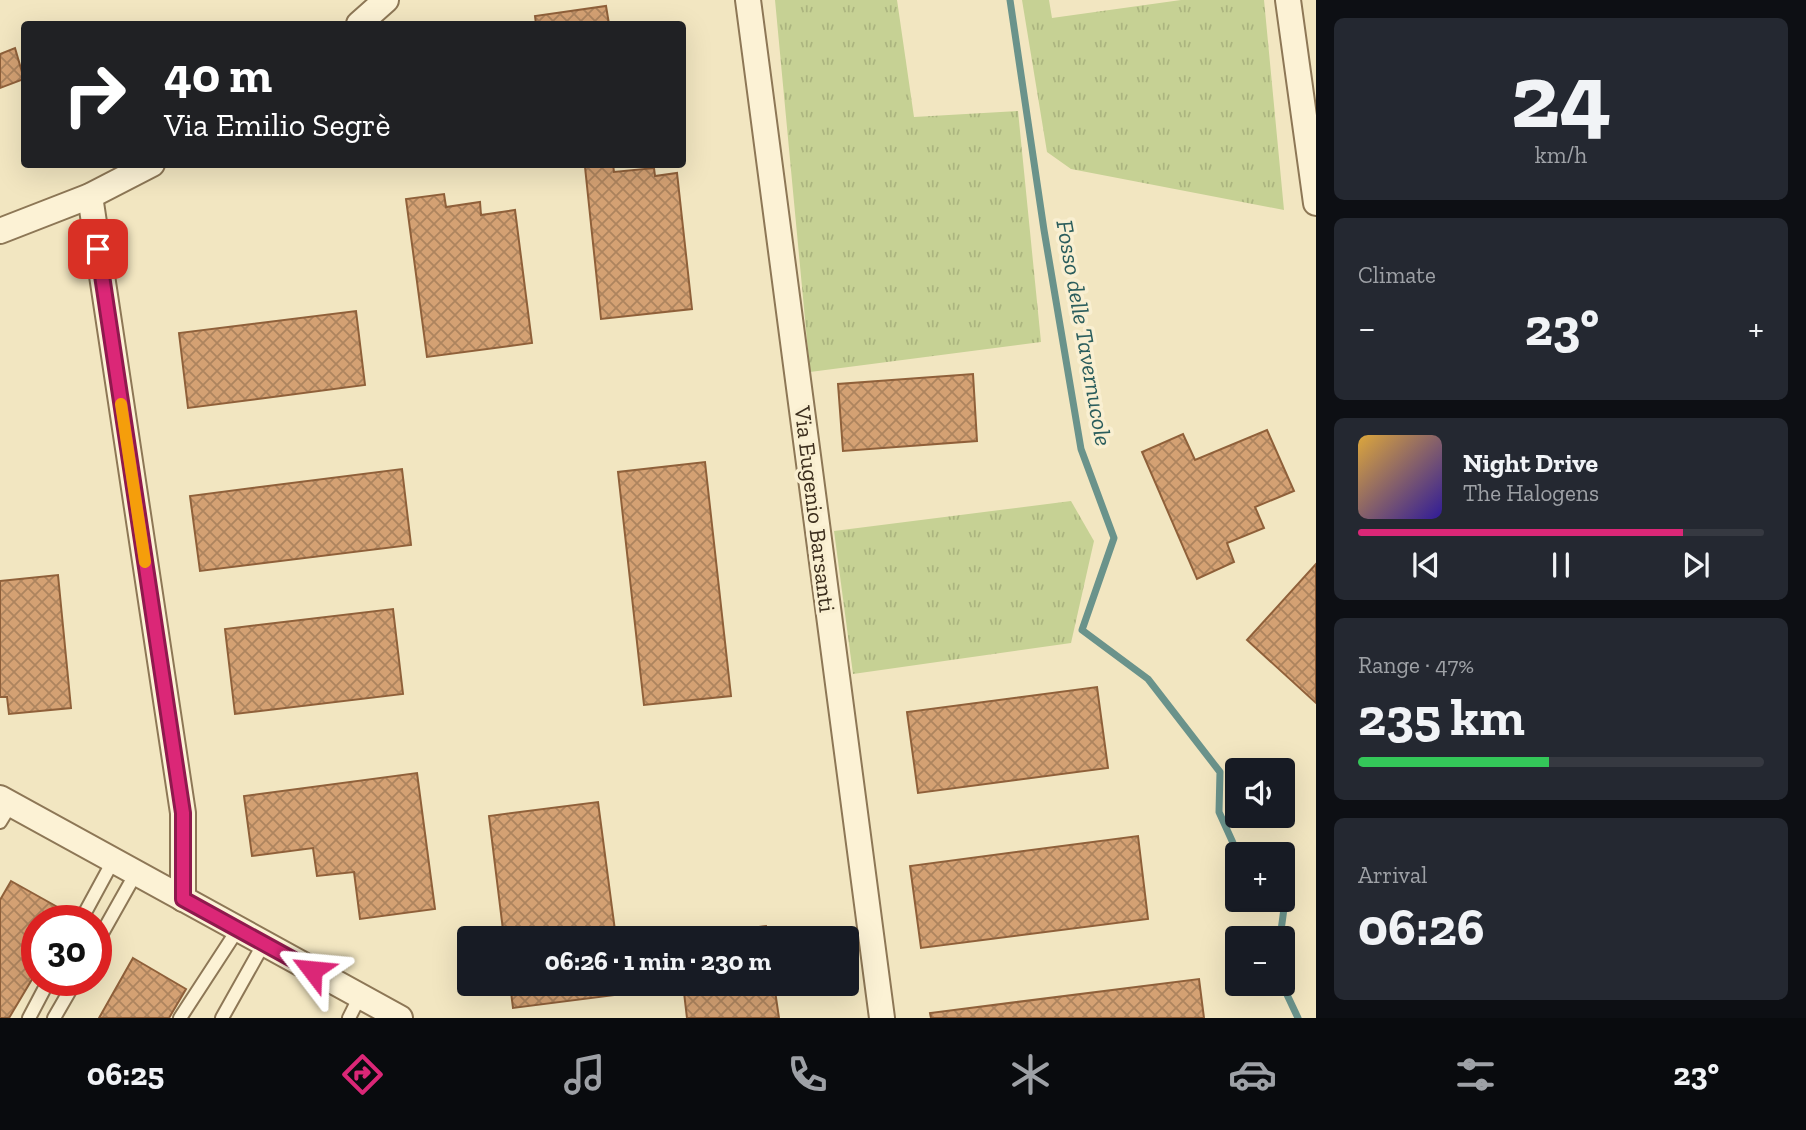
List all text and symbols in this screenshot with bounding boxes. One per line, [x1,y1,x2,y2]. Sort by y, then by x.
text: 24 [1511,41,1611,150]
text: 40 m [164,46,272,105]
icon: right [49,49,140,140]
text: Via Emilio Segrè [164,106,390,144]
text: km/h [1535,141,1587,169]
water label: Fosso delle Tavernucole [1050,218,1119,448]
pin [68,219,128,279]
icon: arrive [79,230,117,268]
text: Climate [1358,261,1436,289]
text: 23° [1525,296,1599,358]
text: − [1358,305,1376,351]
text: + [1748,305,1764,351]
street label: Via Eugenio Barsanti [788,403,842,614]
text: Night Drive [1463,447,1598,479]
text: The Halogens [1463,479,1599,507]
icon: previous [1407,546,1445,584]
icon: pause [1542,546,1580,584]
icon: next [1677,546,1715,584]
text: Range · 47% [1358,651,1474,679]
text: 235 km [1358,686,1525,748]
map controls [1225,758,1295,996]
button: sound [1225,758,1295,828]
button: + [1225,842,1295,912]
text: Arrival [1358,861,1427,889]
text: 06:26 [1358,896,1485,958]
speed limit sign: 30 [21,905,112,996]
button: − [1225,926,1295,996]
position arrow [275,933,349,1007]
text: 06:26 · 1 min · 230 m [545,945,771,977]
icon: directions [338,1050,387,1099]
icon: music [560,1050,609,1099]
icon: phone [783,1050,832,1099]
icon: climate [1006,1050,1055,1099]
icon: car [1228,1050,1277,1099]
icon: filters [1451,1050,1500,1099]
text: 06:25 [87,1055,164,1093]
text: 23° [1673,1055,1719,1093]

